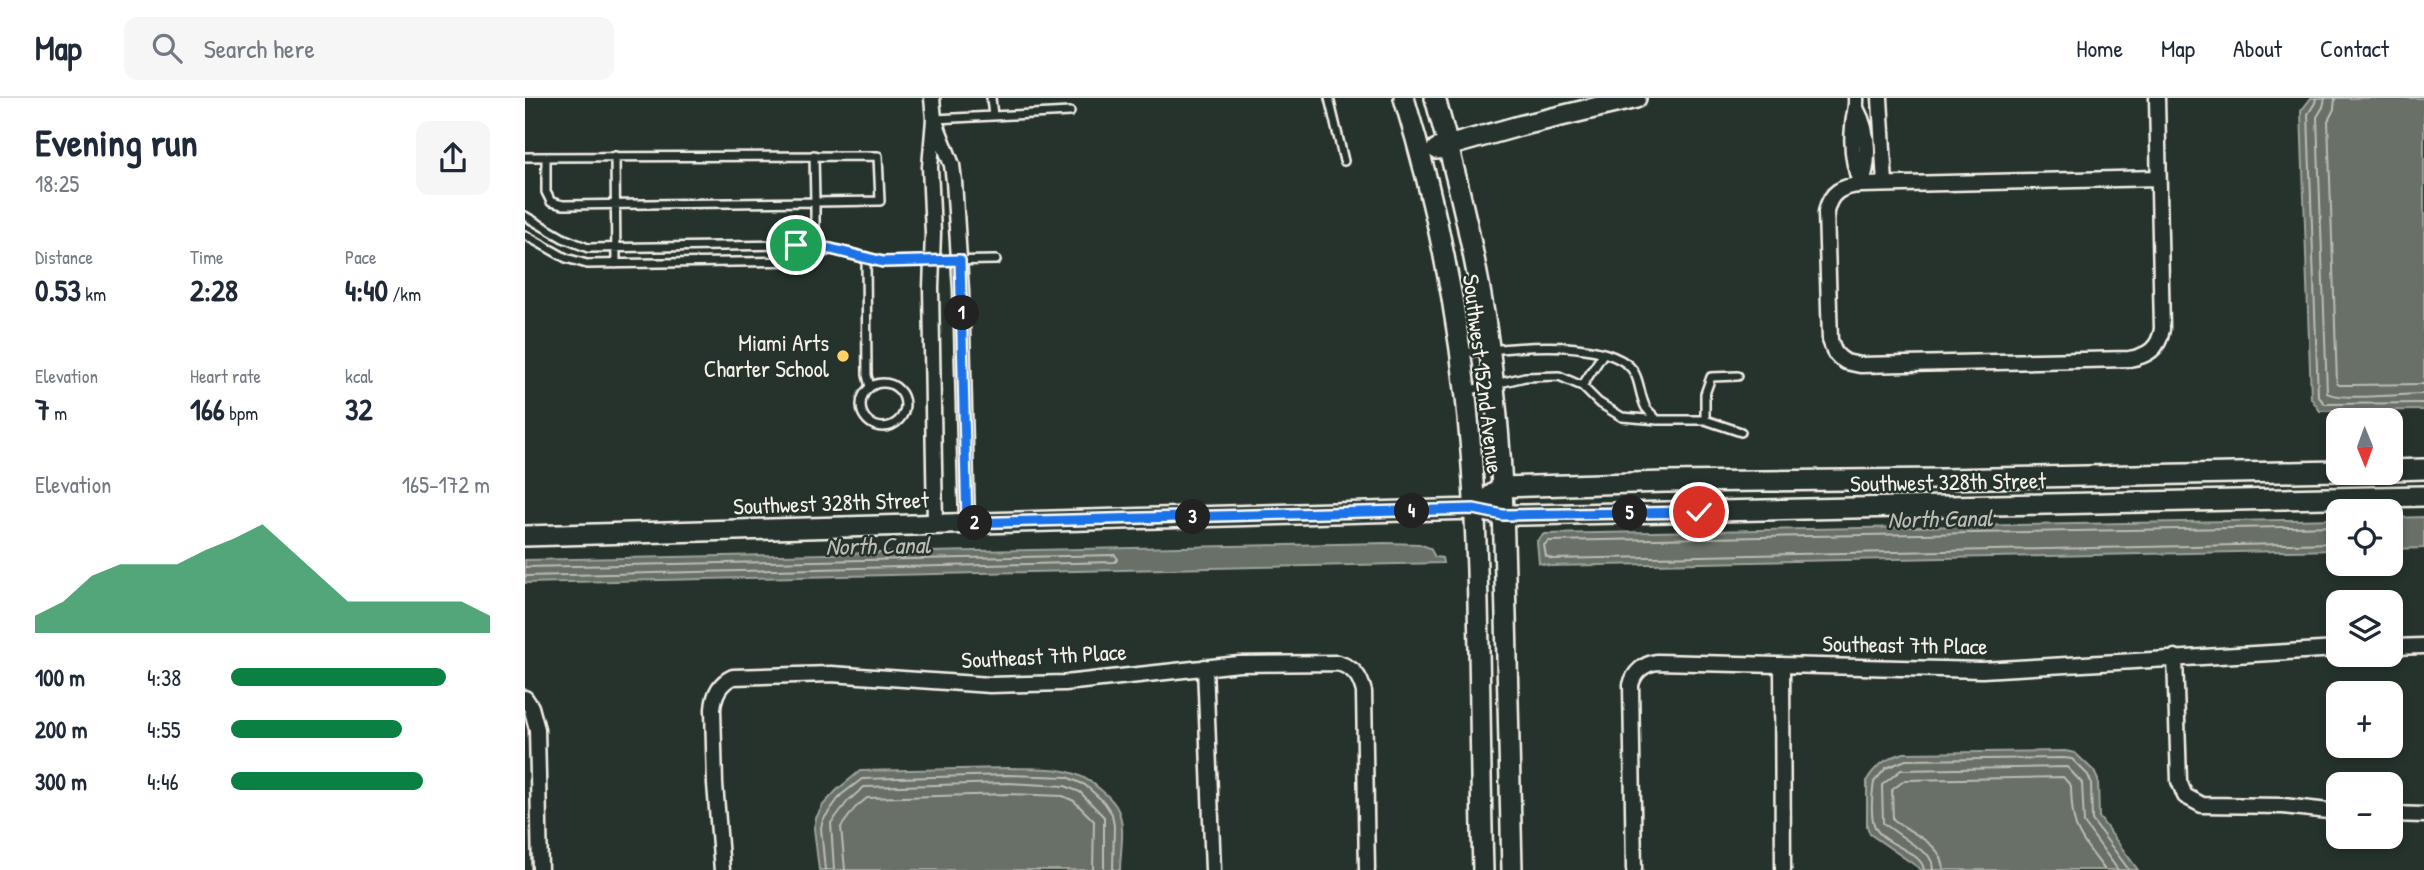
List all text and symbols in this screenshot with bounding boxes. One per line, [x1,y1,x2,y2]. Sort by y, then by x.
search box [124,17,614,80]
text: Map [35,26,82,70]
icon: search [148,29,186,67]
text: Search here [204,31,315,66]
text: Home [2076,32,2123,64]
text: Map [2161,32,2195,64]
text: About [2233,32,2282,64]
text: Contact [2320,32,2389,64]
text: Evening run [35,116,198,168]
button: share [416,121,490,195]
text: 18:25 [35,168,79,199]
pin [766,215,826,275]
icon: arrive [777,226,815,264]
text: Distance [35,244,93,270]
text: Time [190,244,224,270]
text: Pace [345,244,377,270]
text: 0.53 [35,270,81,310]
text: 2:28 [190,270,238,310]
text: 4:40 [345,270,388,310]
street label: Southwest 152nd Avenue [1456,273,1511,475]
text: km [81,281,106,307]
text: /km [388,281,421,307]
pin: 1 [945,296,979,330]
text: 1 [958,299,965,325]
place label: Miami Arts Charter School [704,327,830,384]
marker: Miami Arts Charter School [835,348,851,364]
text: Elevation [35,363,98,389]
text: Heart rate [190,363,261,389]
text: kcal [345,363,373,389]
text: 7 [35,389,50,429]
text: 166 [190,389,225,429]
text: 32 [345,389,372,429]
text: m [50,400,67,426]
text: bpm [225,400,258,426]
north arrow [2326,408,2403,485]
map controls [2326,408,2403,849]
street label: Southwest 328th Street [1850,464,2047,499]
text: Elevation [35,469,111,500]
text: 165–172 m [402,469,490,500]
pin [1669,482,1729,542]
street label: Southwest 328th Street [733,484,930,521]
icon: check [1680,493,1718,531]
pin: 4 [1395,494,1429,528]
pin: 5 [1613,496,1647,530]
text: 4 [1408,497,1415,523]
text: 5 [1625,499,1634,525]
button: locate [2326,499,2403,576]
pin: 3 [1175,500,1211,534]
water label: North Canal [1887,501,1994,535]
text: 3 [1188,503,1197,529]
pin: 2 [958,506,993,540]
text: 2 [970,509,979,535]
water label: North Canal [825,528,932,562]
button: layers [2326,590,2403,667]
street label: Southeast 7th Place [1822,628,1988,661]
street label: Southeast 7th Place [961,636,1127,675]
text: 100 m [35,662,85,693]
text: 4:38 [147,662,181,693]
button: + [2326,681,2403,758]
text: 200 m [35,714,87,745]
text: 4:55 [147,714,180,745]
text: 300 m [35,766,87,797]
text: 4:46 [147,766,179,797]
button: − [2326,772,2403,849]

